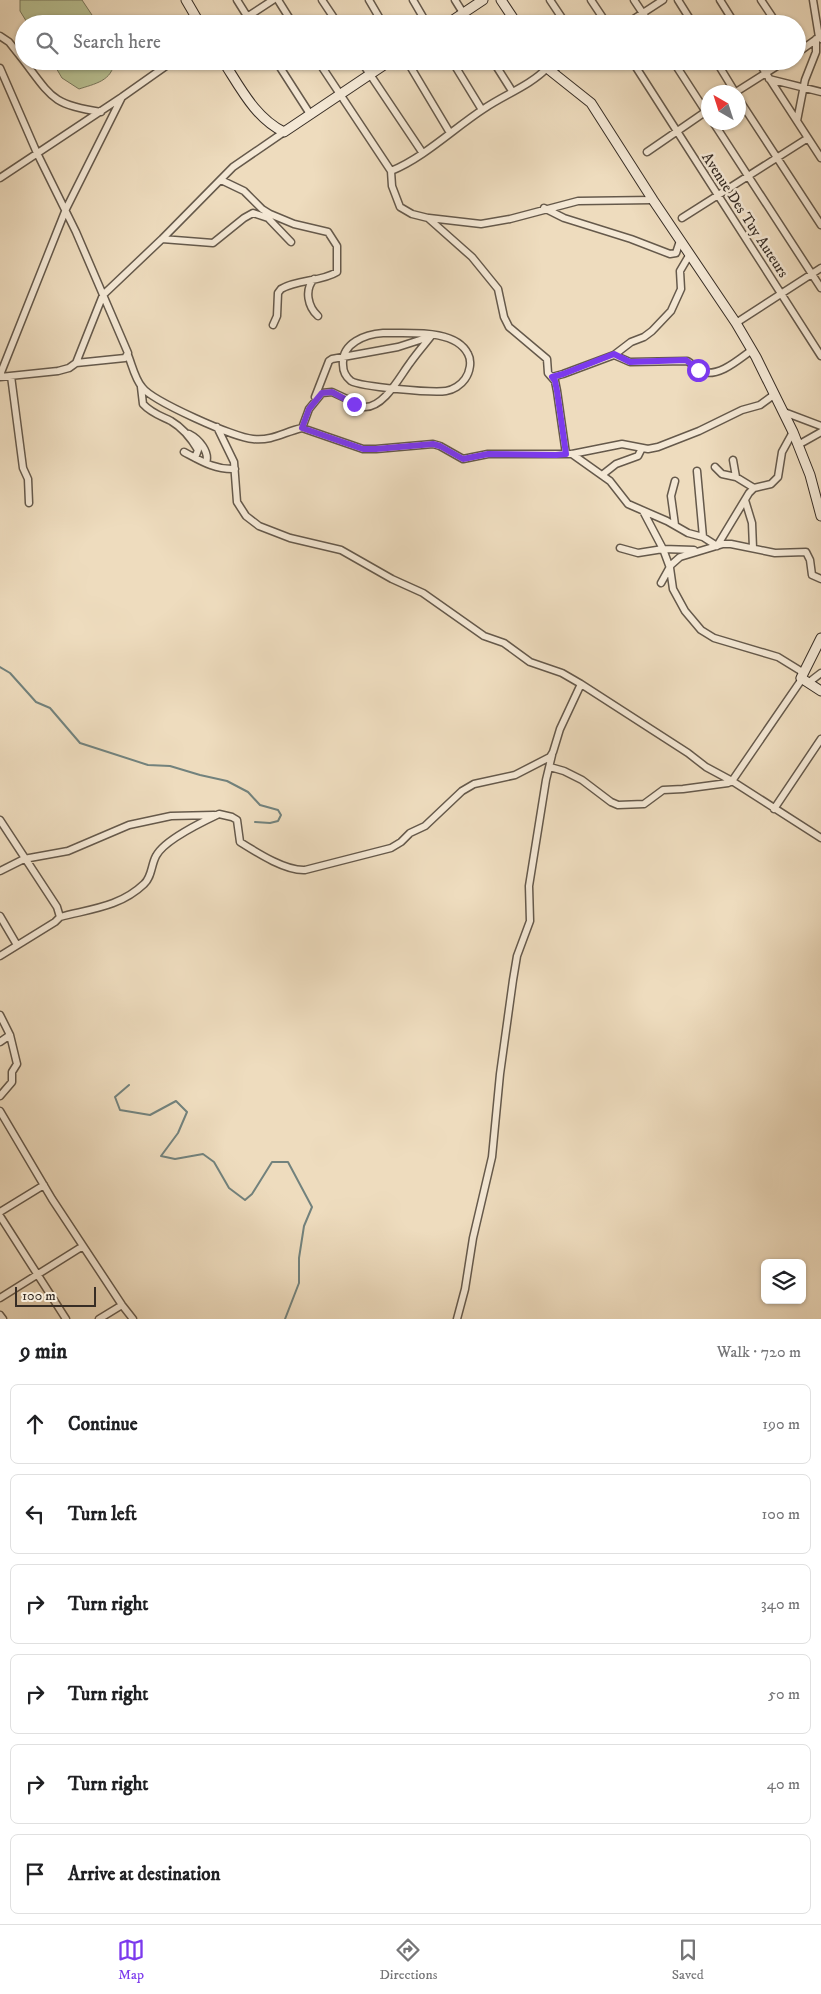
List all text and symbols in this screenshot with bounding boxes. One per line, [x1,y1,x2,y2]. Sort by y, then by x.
search box [15,15,806,70]
icon: search [33,29,61,57]
text: Search here [73,31,161,54]
north arrow [701,85,746,130]
street label: Avenue Des Tuy Auteurs [697,149,793,281]
route start [687,359,710,382]
route end [343,393,366,416]
map controls [761,1259,806,1304]
button: layers [761,1259,806,1304]
scale bar [15,1284,96,1307]
text: 100 m [22,1287,56,1305]
text: 9 min [20,1339,67,1365]
text: Walk · 720 m [717,1342,801,1362]
icon: ahead [21,1410,49,1438]
text: Continue [68,1413,138,1436]
text: 190 m [762,1414,800,1434]
icon: left [21,1500,49,1528]
text: Turn left [68,1503,137,1526]
text: 100 m [762,1504,800,1524]
icon: right [21,1590,49,1618]
text: Turn right [68,1593,148,1616]
text: 340 m [761,1594,800,1614]
icon: right [21,1680,49,1708]
text: Turn right [68,1683,148,1706]
text: 50 m [768,1684,800,1704]
icon: right [21,1770,49,1798]
text: Turn right [68,1773,148,1796]
text: 40 m [767,1774,800,1794]
icon: arrive [21,1860,49,1888]
text: Arrive at destination [68,1863,220,1886]
tab: Map [117,1936,145,1984]
tab: Directions [379,1936,437,1984]
tab: Saved [672,1936,704,1984]

